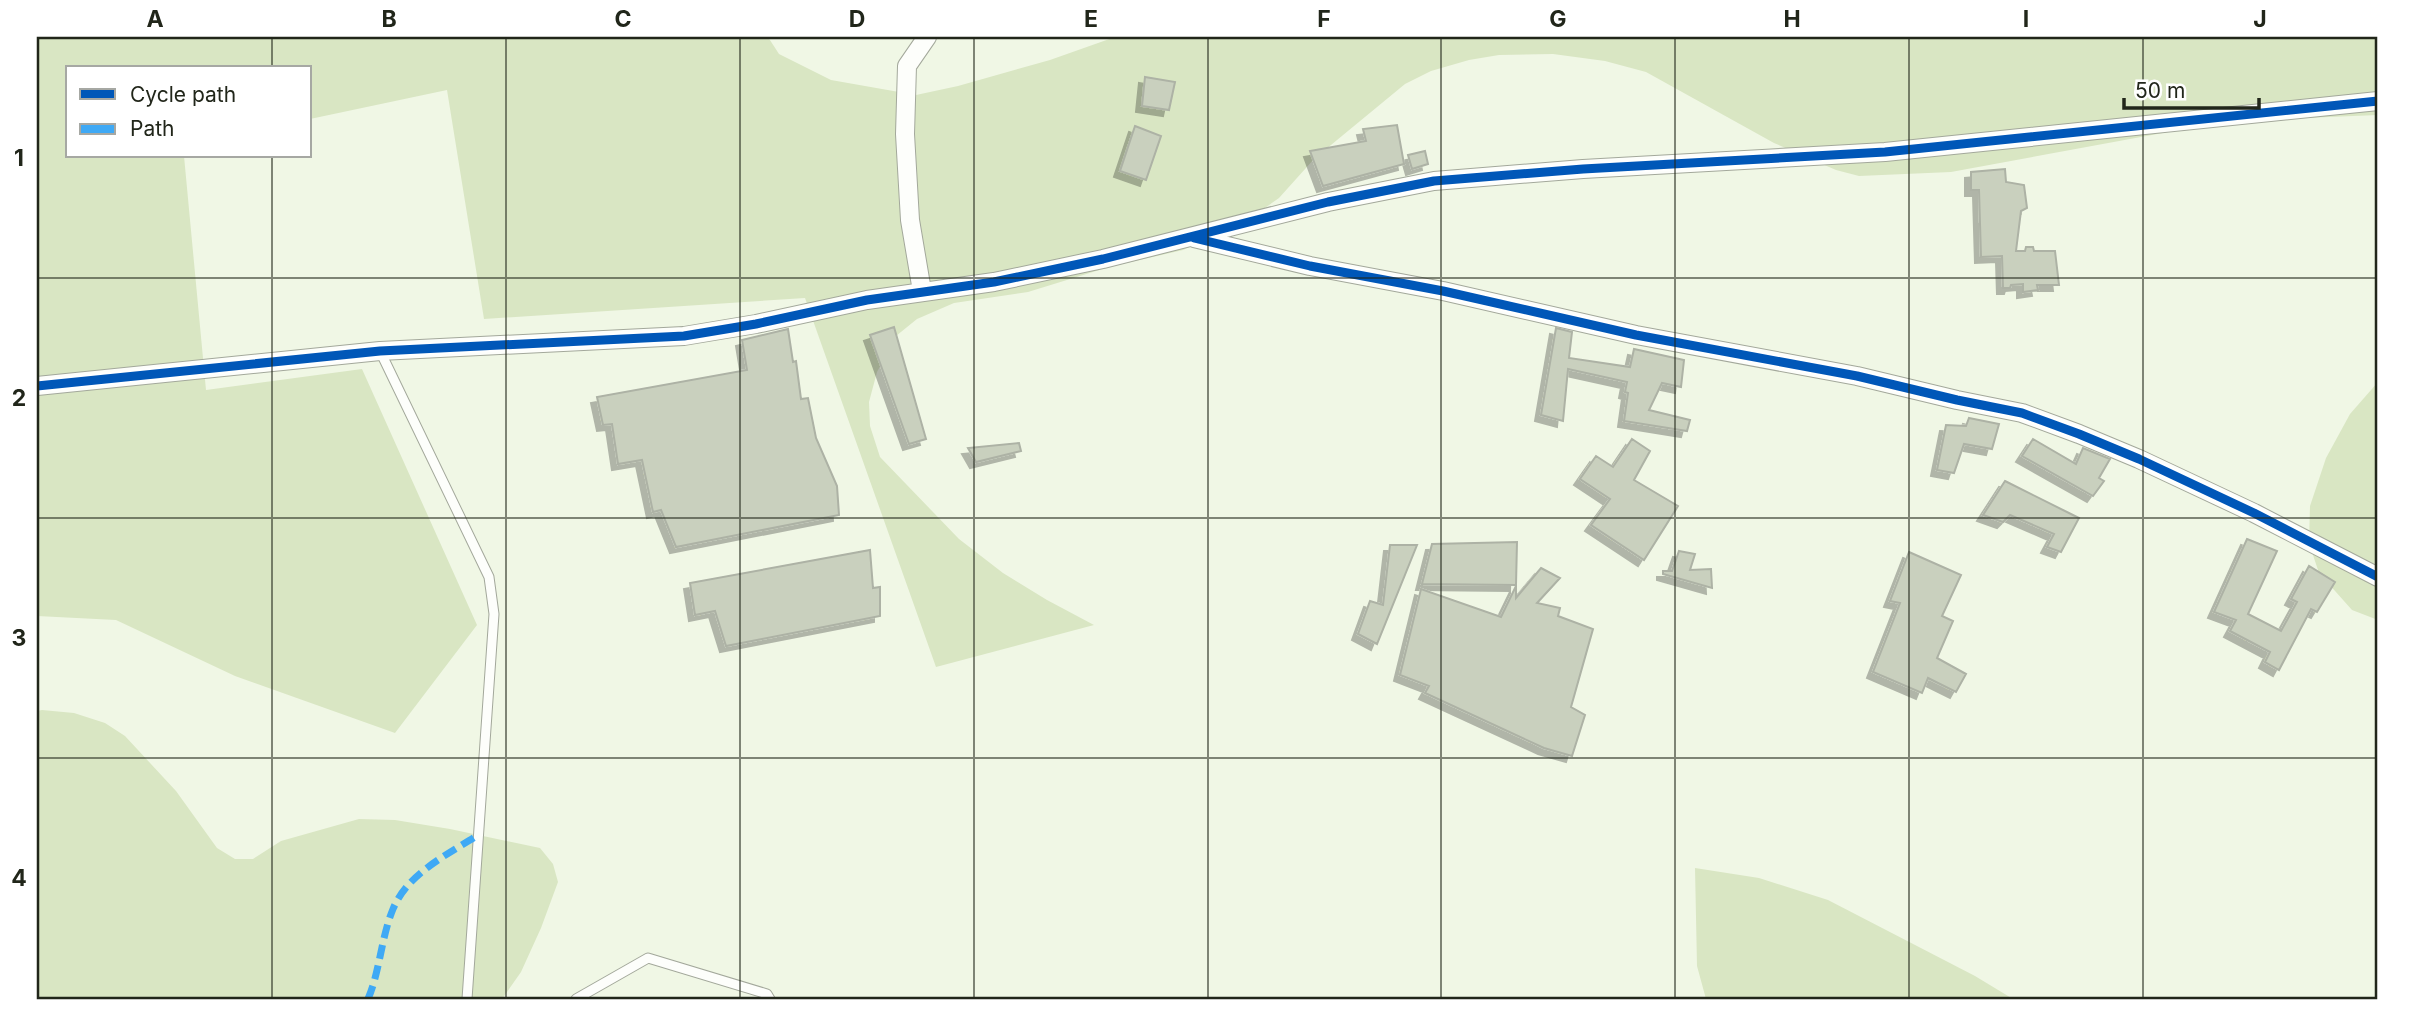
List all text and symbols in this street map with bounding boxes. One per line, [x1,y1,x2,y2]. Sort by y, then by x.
text: A [146,5,164,33]
text: B [381,5,397,33]
text: C [614,5,632,33]
text: D [849,5,865,33]
text: E [1084,5,1098,33]
text: F [1317,5,1331,33]
text: G [1549,5,1567,33]
text: H [1783,5,1801,33]
text: I [2023,5,2029,33]
text: J [2253,5,2267,33]
legend [66,66,312,158]
scale bar [2124,66,2259,110]
text: 50 m [2135,78,2185,103]
text: Cycle path [130,82,236,107]
text: Path [130,116,175,141]
text: 1 [14,144,24,172]
text: 2 [12,384,26,412]
text: 3 [12,624,26,652]
text: 4 [11,864,27,892]

